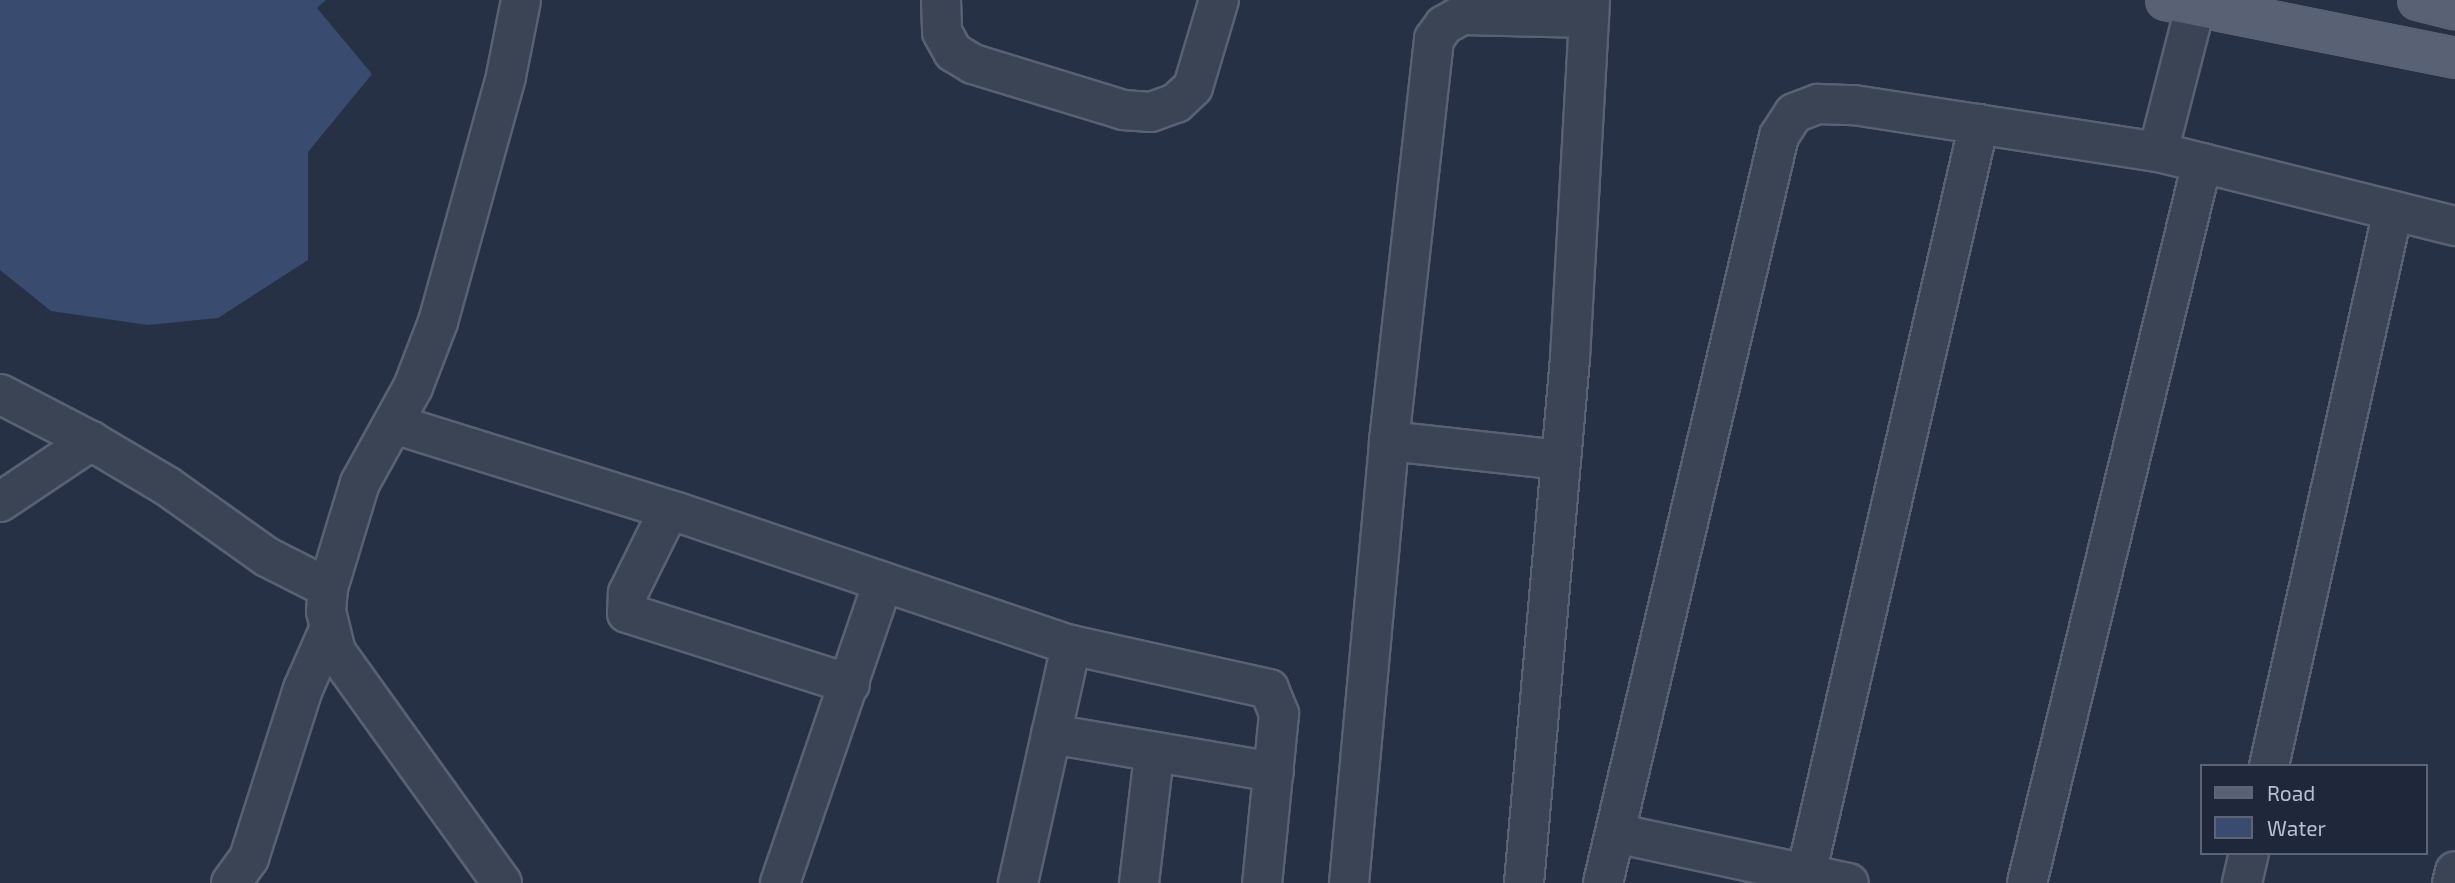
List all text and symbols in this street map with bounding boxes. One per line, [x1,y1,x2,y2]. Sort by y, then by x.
legend [2200,764,2427,855]
text: Road [2267,780,2315,805]
text: Water [2267,815,2326,840]

